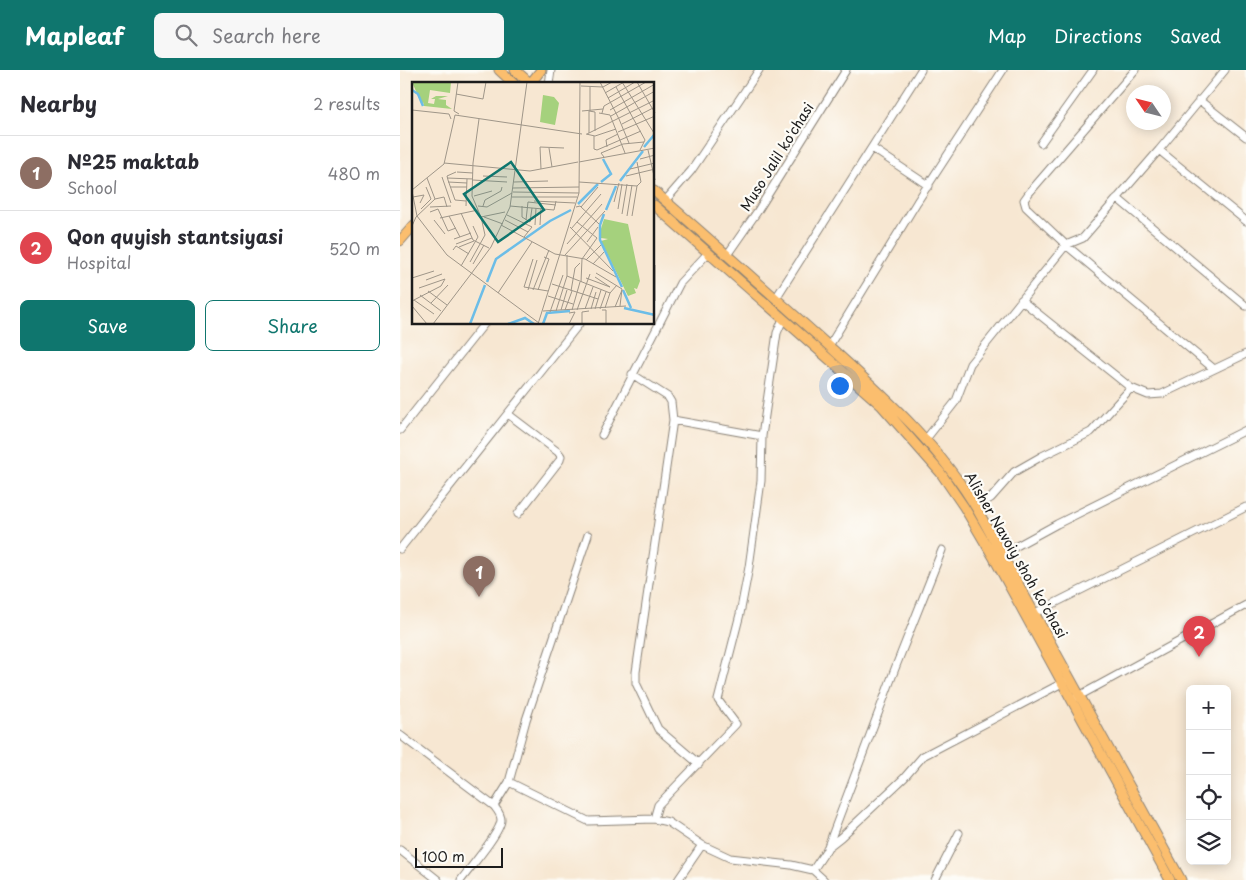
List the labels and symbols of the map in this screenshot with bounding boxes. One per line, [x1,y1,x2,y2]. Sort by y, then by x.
inset map [412,82,655,325]
north arrow [1126,85,1171,130]
street label: Muso Jalil ko'chasi [735,98,819,215]
your location [827,373,853,399]
street label: Alisher Navoiy shoh ko'chasi [960,468,1073,642]
pin: 1 [463,556,495,597]
pin: 2 [1183,616,1215,657]
scale bar [415,845,502,868]

